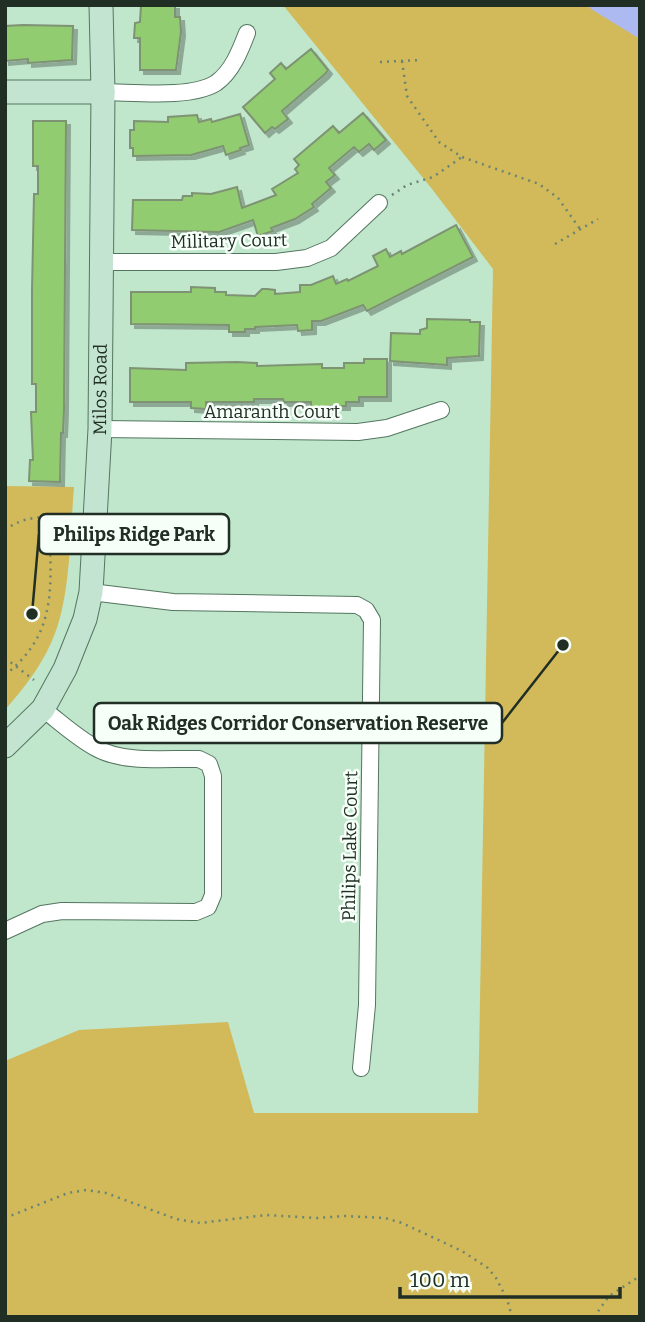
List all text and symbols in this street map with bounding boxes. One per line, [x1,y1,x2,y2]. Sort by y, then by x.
street label: Military Court [171,229,288,253]
street label: Milos Road [89,343,112,435]
street label: Amaranth Court [204,401,341,423]
callout: Philips Ridge Park [39,514,229,554]
text: Philips Ridge Park [53,523,216,546]
callout: Oak Ridges Corridor Conservation Reserve [94,703,502,743]
text: Oak Ridges Corridor Conservation Reserve [108,712,488,735]
street label: Philips Lake Court [338,770,362,921]
scale bar [400,1256,620,1300]
text: 100 m [410,1267,470,1293]

